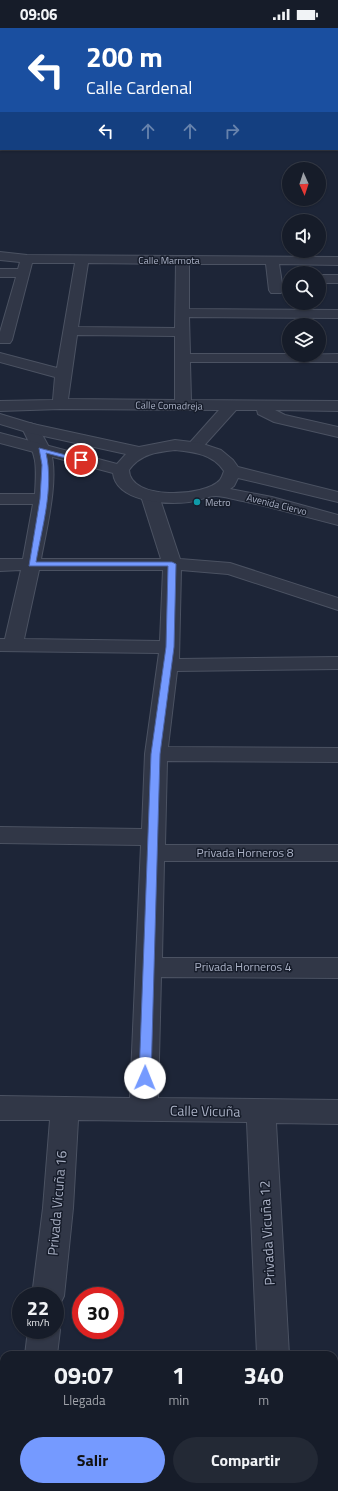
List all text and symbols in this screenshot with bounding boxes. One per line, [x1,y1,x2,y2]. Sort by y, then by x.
text: 09:06 [20,3,57,26]
text: 200 m [86,35,163,78]
icon: left [20,44,72,96]
text: Calle Cardenal [86,74,192,101]
icon: left [95,120,117,142]
icon: ahead [137,120,159,142]
icon: ahead [179,120,201,142]
icon: right [221,120,243,142]
north arrow [282,162,326,206]
map controls [282,162,326,362]
button: sound [282,214,326,258]
street label: Calle Marmota [138,253,200,268]
button: search [282,266,326,310]
button: layers [282,318,326,362]
street label: Calle Comadreja [135,397,203,414]
pin [64,443,98,477]
icon: arrive [70,449,92,471]
street label: Avenida Ciervo [245,490,309,519]
place label: Metro [205,495,231,510]
marker: Metro [192,497,202,507]
street label: Privada Horneros 8 [197,843,294,862]
street label: Privada Horneros 4 [195,957,292,976]
position arrow [124,1057,166,1099]
street label: Calle Vicuña [170,1099,240,1122]
street label: Privada Vicuña 16 [41,1149,72,1256]
street label: Privada Vicuña 12 [253,1180,280,1286]
speed limit sign: 30 [72,1287,124,1339]
text: 22 [27,1292,49,1323]
text: km/h [27,1315,49,1330]
text: 09:07 [54,1357,114,1393]
text: 1 [172,1357,186,1393]
text: 340 [243,1357,284,1393]
text: Llegada [63,1390,105,1410]
text: min [168,1390,189,1410]
text: m [258,1390,269,1410]
button: Salir [20,1437,165,1483]
button: Compartir [173,1437,318,1483]

